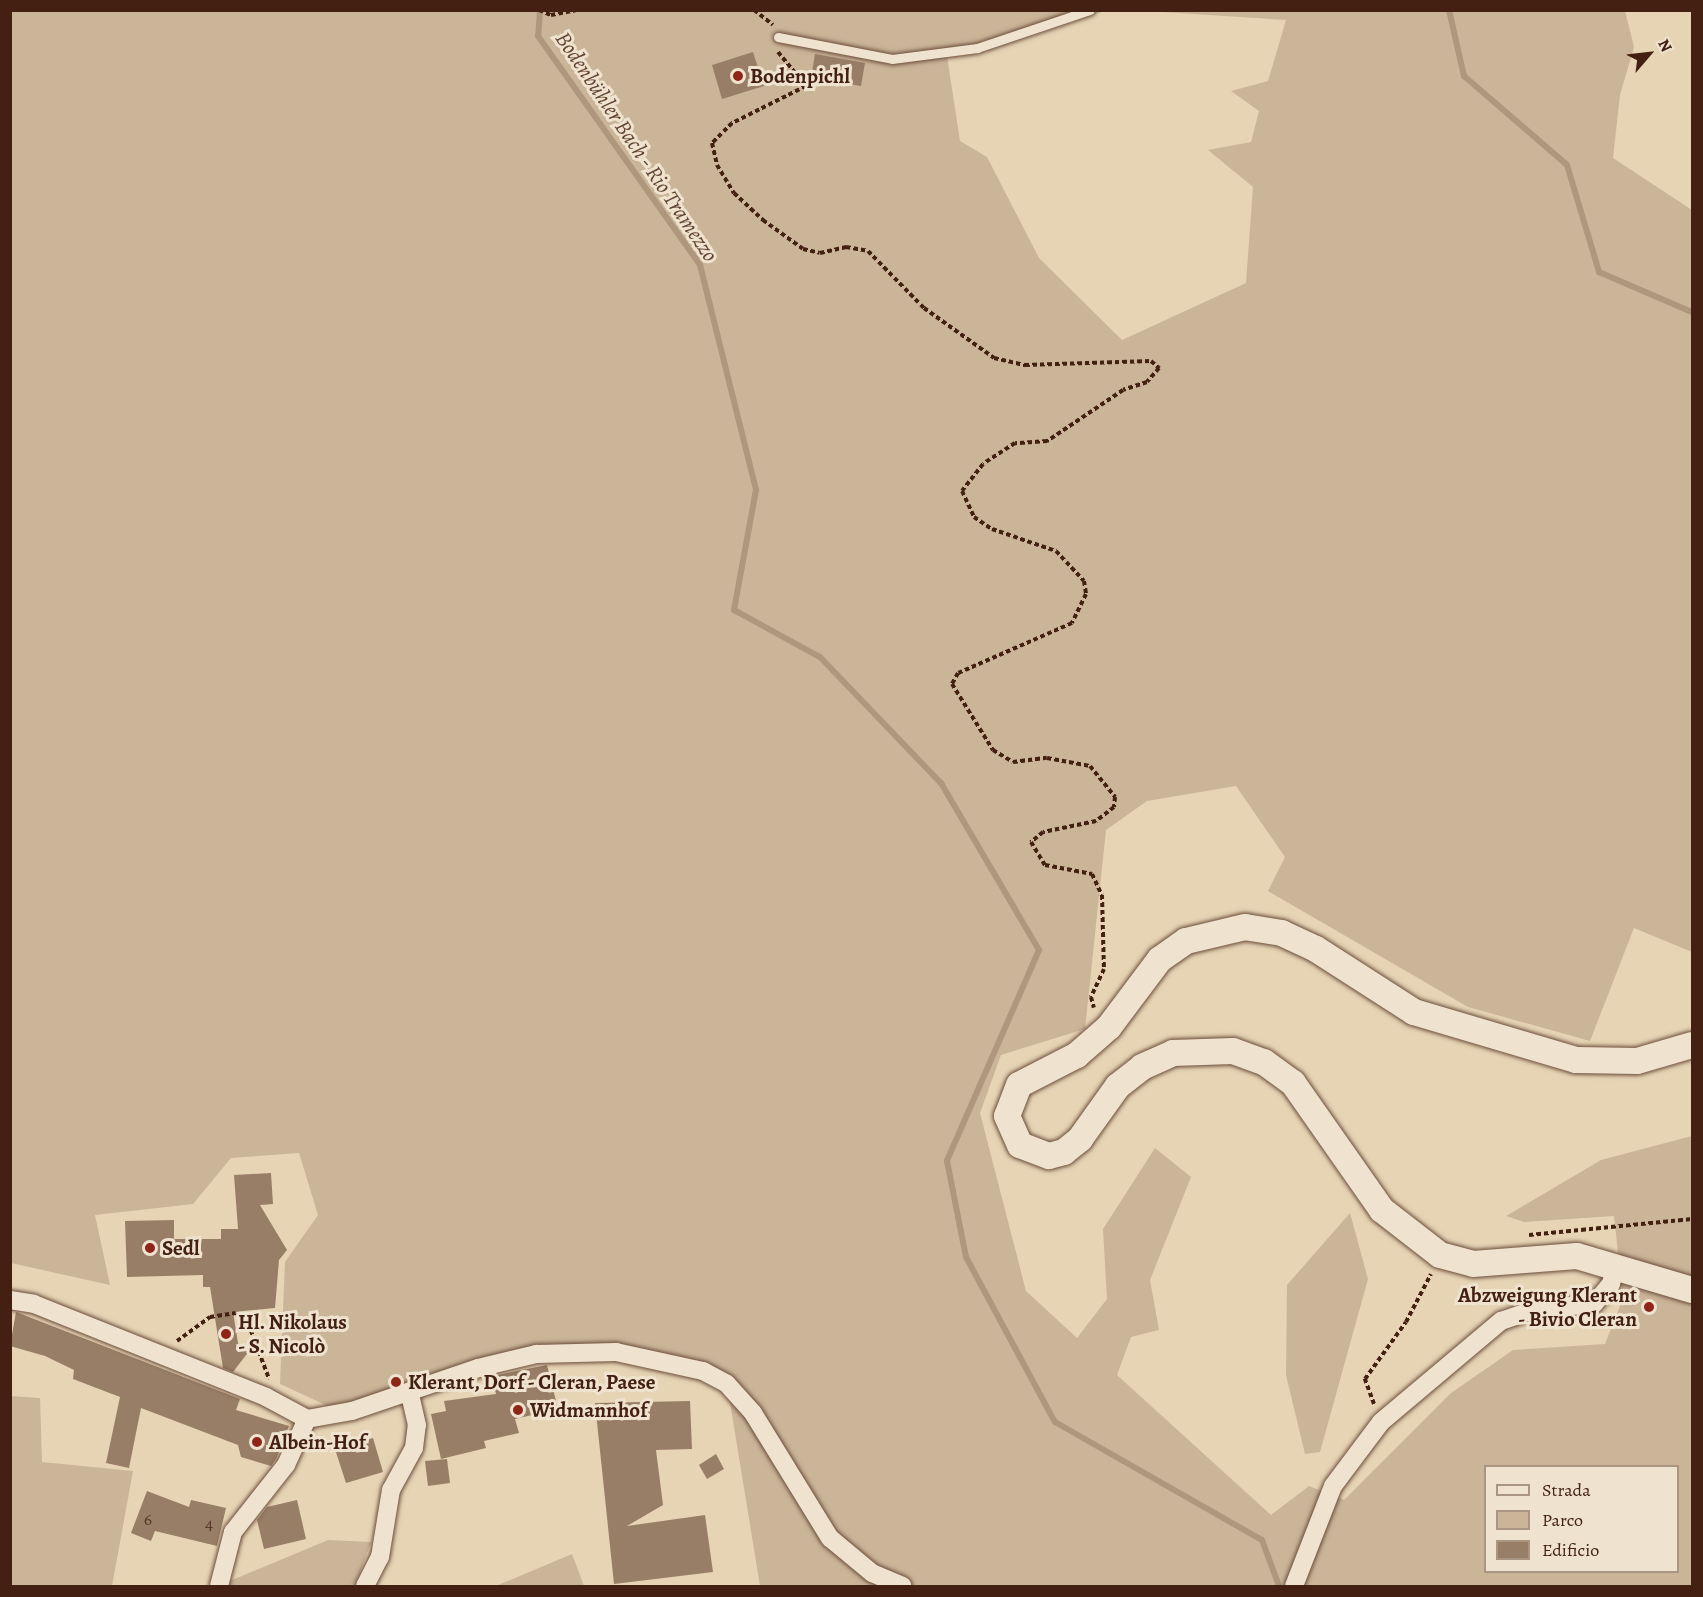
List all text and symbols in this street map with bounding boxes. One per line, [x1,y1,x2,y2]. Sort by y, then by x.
north arrow [1619,24,1679,84]
water label: Bodenbühler Bach - Rio Tramezzo [549,27,723,267]
text: N [1652,35,1677,56]
place label: Bodenpichl [750,63,850,89]
marker: Bodenpichl [731,69,745,83]
place label: Sedl [162,1235,199,1261]
marker: Sedl [143,1241,157,1255]
place label: Abzweigung Klerant - Bivio Cleran [1458,1282,1637,1332]
marker: Abzweigung Klerant - Bivio Cleran [1642,1300,1656,1314]
place label: Hl. Nikolaus - S. Nicolò [238,1309,347,1359]
marker: Hl. Nikolaus - S. Nicolò [219,1327,233,1341]
place label: Klerant, Dorf - Cleran, Paese [408,1369,657,1395]
marker: Klerant, Dorf - Cleran, Paese [389,1375,403,1389]
place label: Widmannhof [530,1397,647,1423]
marker: Widmannhof [511,1403,525,1417]
place label: Albein-Hof [269,1429,366,1455]
marker: Albein-Hof [250,1435,264,1449]
legend [1484,1465,1679,1573]
text: Strada [1542,1478,1591,1502]
house number: 6 [144,1508,152,1530]
text: Parco [1542,1508,1583,1532]
house number: 4 [205,1512,213,1534]
text: Edificio [1542,1538,1599,1562]

